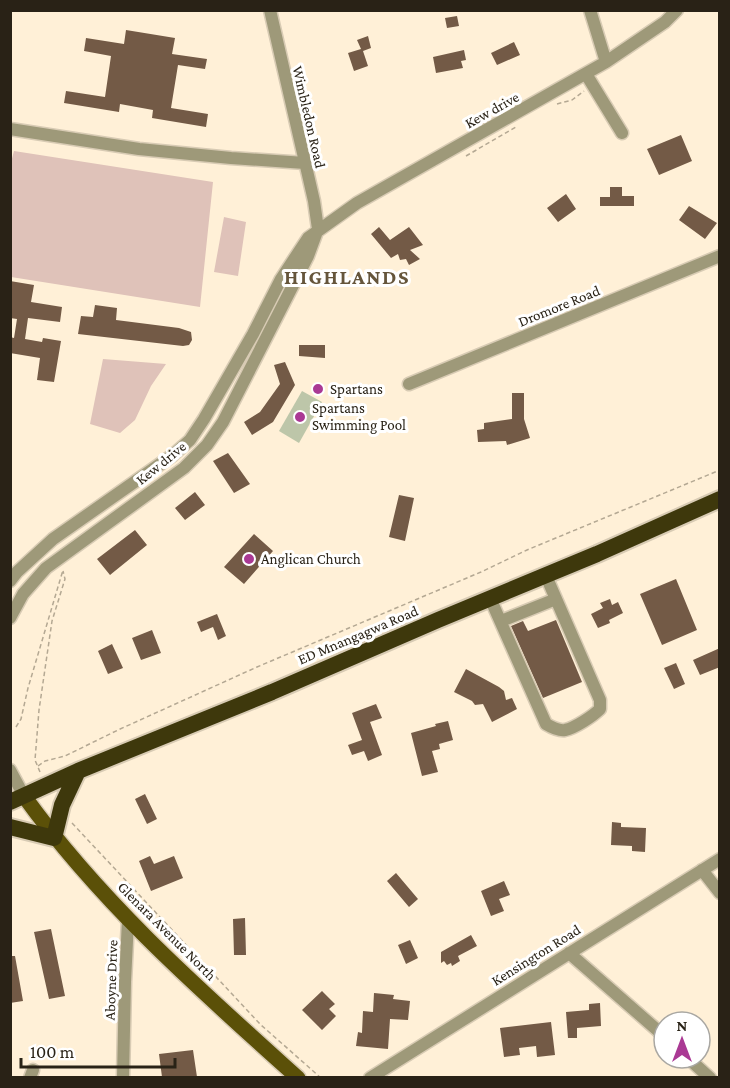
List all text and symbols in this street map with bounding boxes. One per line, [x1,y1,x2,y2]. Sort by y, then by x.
street label: Wimbledon Road [289,64,329,170]
street label: Kew drive [462,88,522,131]
district label: HIGHLANDS [284,265,410,289]
street label: Dromore Road [516,282,602,330]
place label: Spartans [330,381,383,398]
marker: Spartans [311,382,325,396]
place label: Spartans Swimming Pool [312,400,406,434]
marker: Spartans Swimming Pool [293,410,307,424]
street label: Kew drive [133,438,189,488]
place label: Anglican Church [261,551,361,568]
marker: Anglican Church [242,552,256,566]
street label: ED Mnangagwa Road [296,602,421,668]
street label: Glenara Avenue North [115,879,219,983]
street label: Kensington Road [489,921,584,990]
street label: Aboyne Drive [102,939,121,1021]
north arrow [652,1010,712,1070]
text: N [677,1017,688,1034]
scale bar [21,1031,176,1069]
text: 100 m [30,1042,75,1062]

